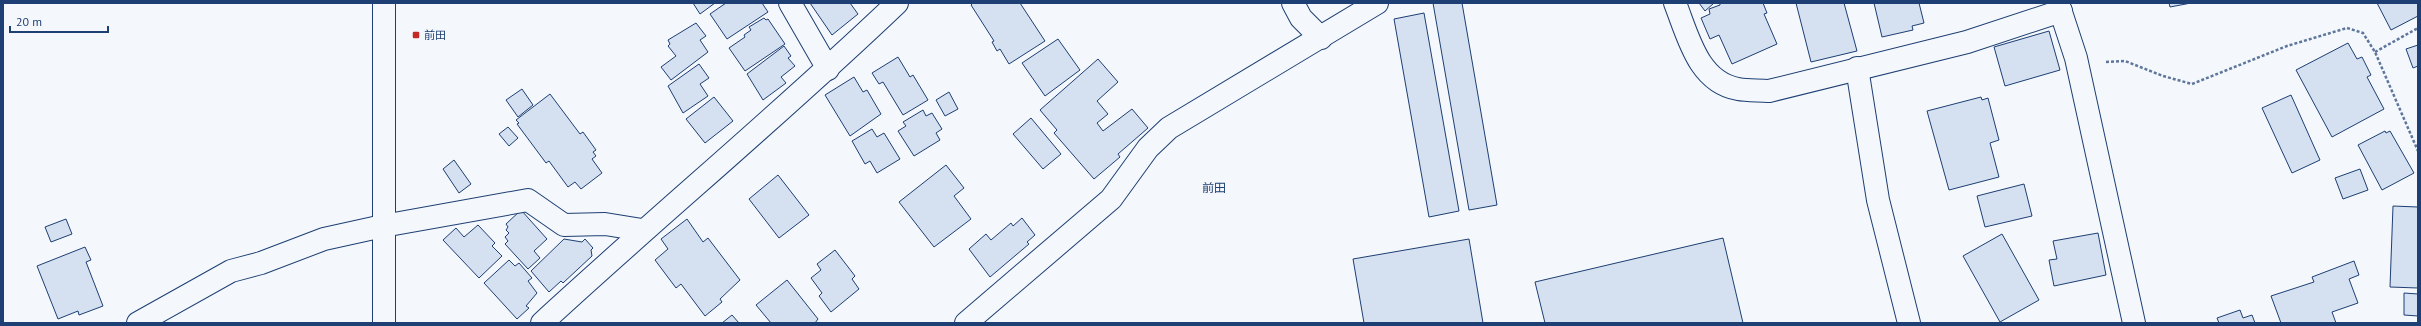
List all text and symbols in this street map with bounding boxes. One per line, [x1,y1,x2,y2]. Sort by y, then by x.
scale bar [10,8,108,34]
text: 20 m [16,14,42,29]
place label: 前田 [424,28,446,42]
marker: 前田 [411,30,421,40]
district label: 前田 [1202,180,1226,195]

